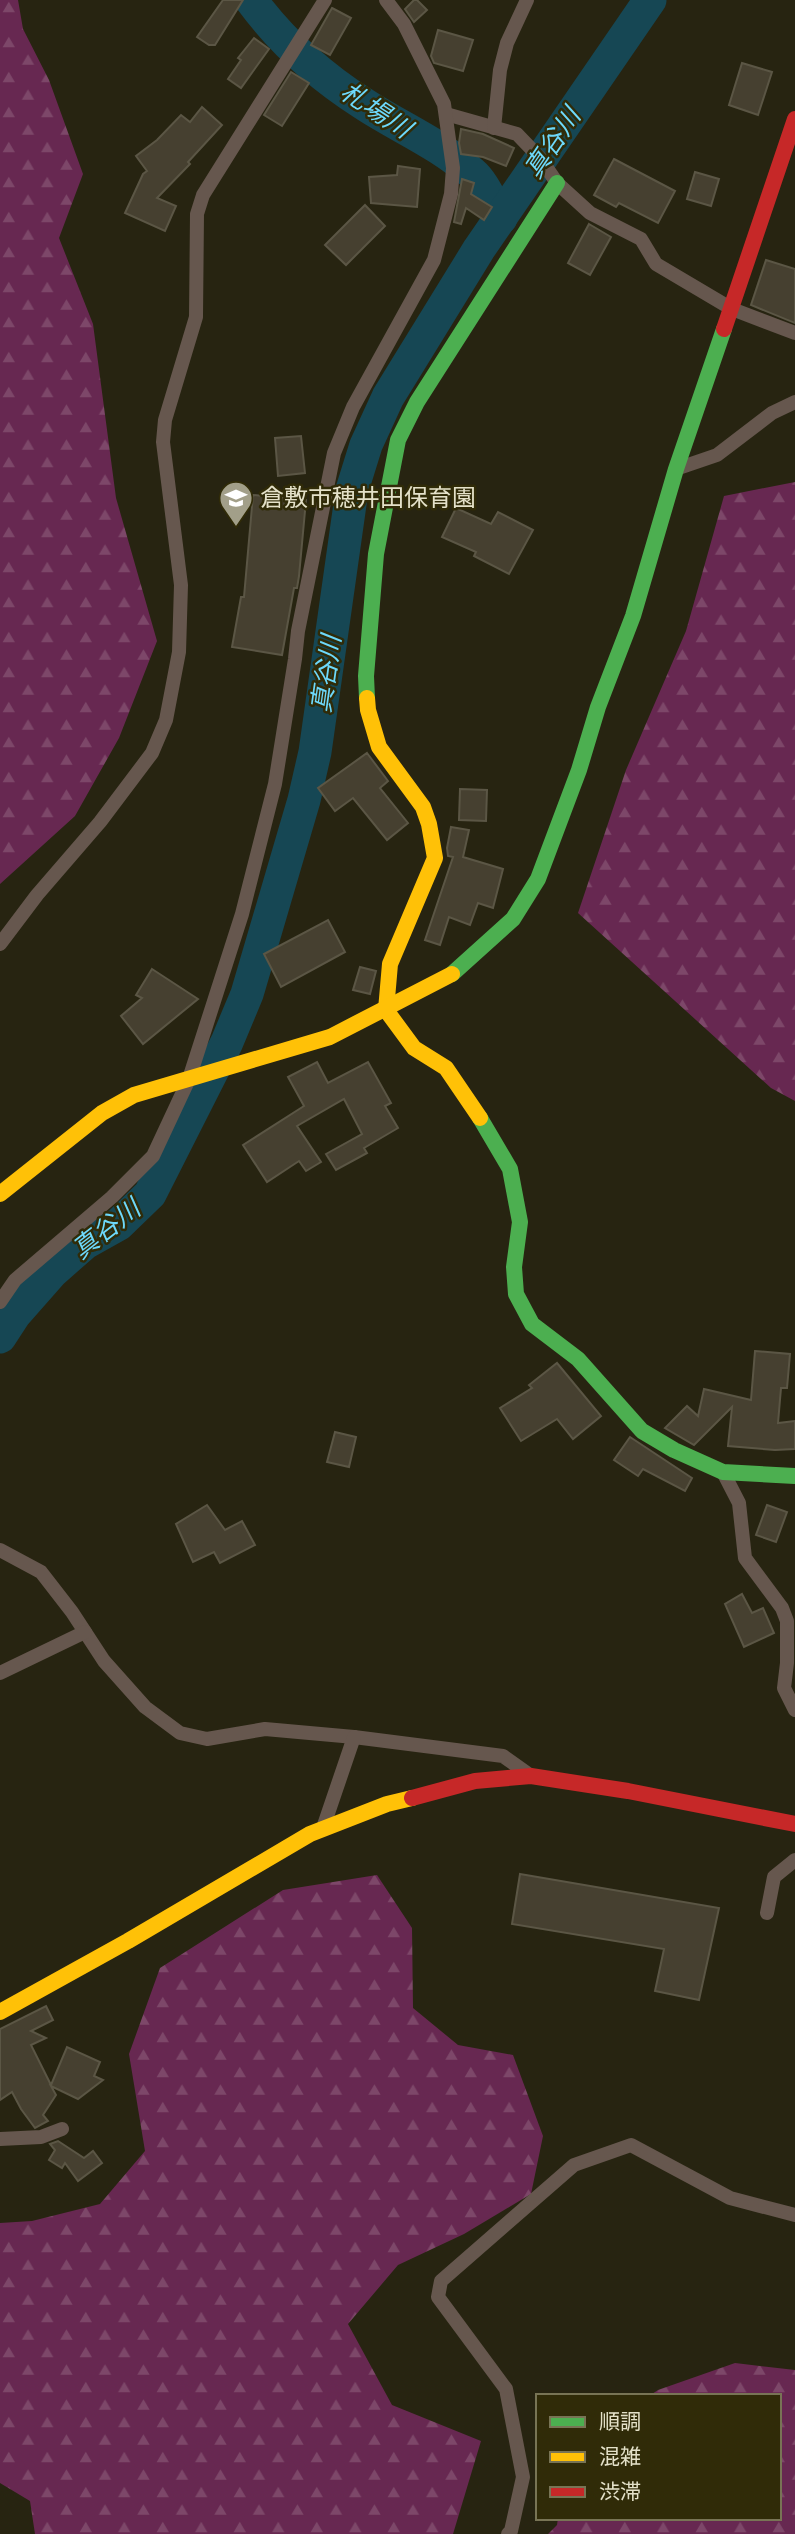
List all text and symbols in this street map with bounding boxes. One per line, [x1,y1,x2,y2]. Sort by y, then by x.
water label: 札場川 [333,74,421,148]
water label: 真谷川 [515,98,590,185]
school or university icon: 倉敷市穂井田保育園 [217,479,255,528]
place label: 倉敷市穂井田保育園 [260,481,476,514]
water label: 真谷川 [303,630,350,715]
water label: 真谷川 [64,1189,150,1267]
legend [536,2394,781,2520]
text: 順調 [599,2407,641,2436]
text: 混雑 [599,2442,641,2471]
text: 渋滞 [599,2477,641,2506]

